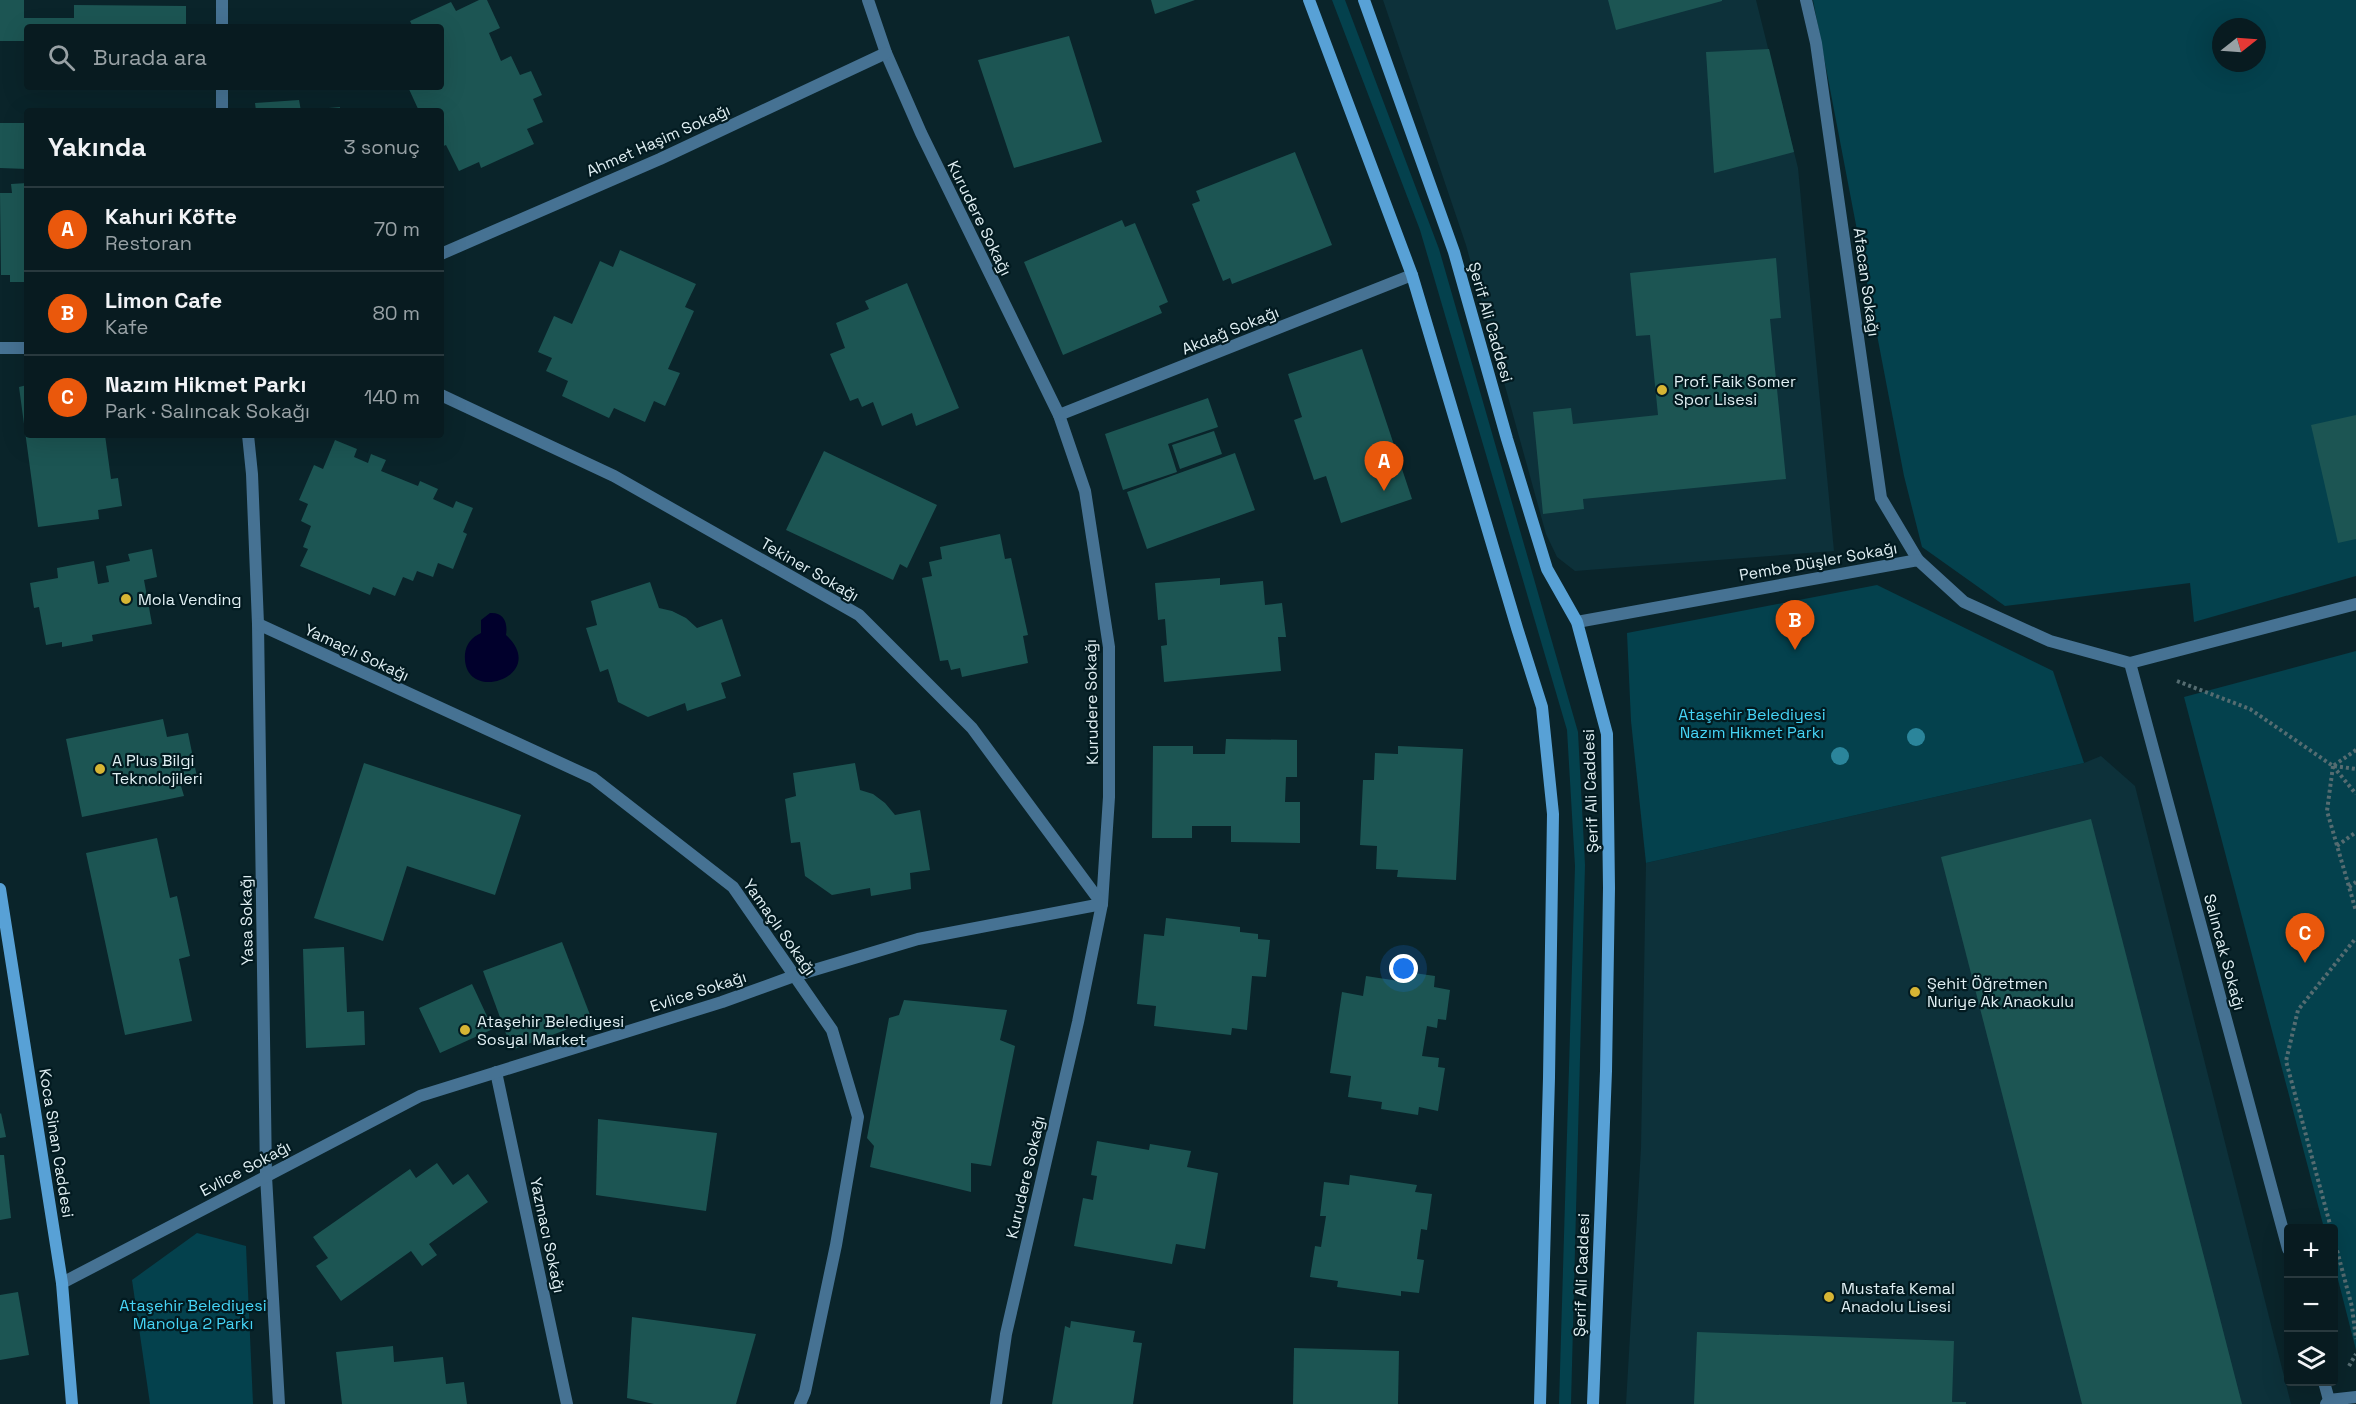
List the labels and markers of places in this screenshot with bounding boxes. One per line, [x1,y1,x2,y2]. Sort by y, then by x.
place label: Prof. Faik Somer Spor Lisesi [1674,371,1796,410]
marker: Prof. Faik Somer Spor Lisesi [1655,383,1669,397]
pin: A [1364,442,1404,491]
place label: Mola Vending [138,589,242,610]
marker: Mola Vending [119,592,133,606]
pin: B [1776,600,1814,650]
place label: A Plus Bilgi Teknolojileri [112,750,203,789]
marker: A Plus Bilgi Teknolojileri [93,762,107,776]
pin: C [2286,914,2324,963]
place label: Şehit Öğretmen Nuriye Ak Anaokulu [1927,973,2074,1012]
marker: Şehit Öğretmen Nuriye Ak Anaokulu [1908,985,1922,999]
place label: Ataşehir Belediyesi Sosyal Market [477,1011,624,1050]
marker: Ataşehir Belediyesi Sosyal Market [458,1023,472,1037]
place label: Mustafa Kemal Anadolu Lisesi [1841,1278,1955,1317]
marker: Mustafa Kemal Anadolu Lisesi [1822,1290,1836,1304]

